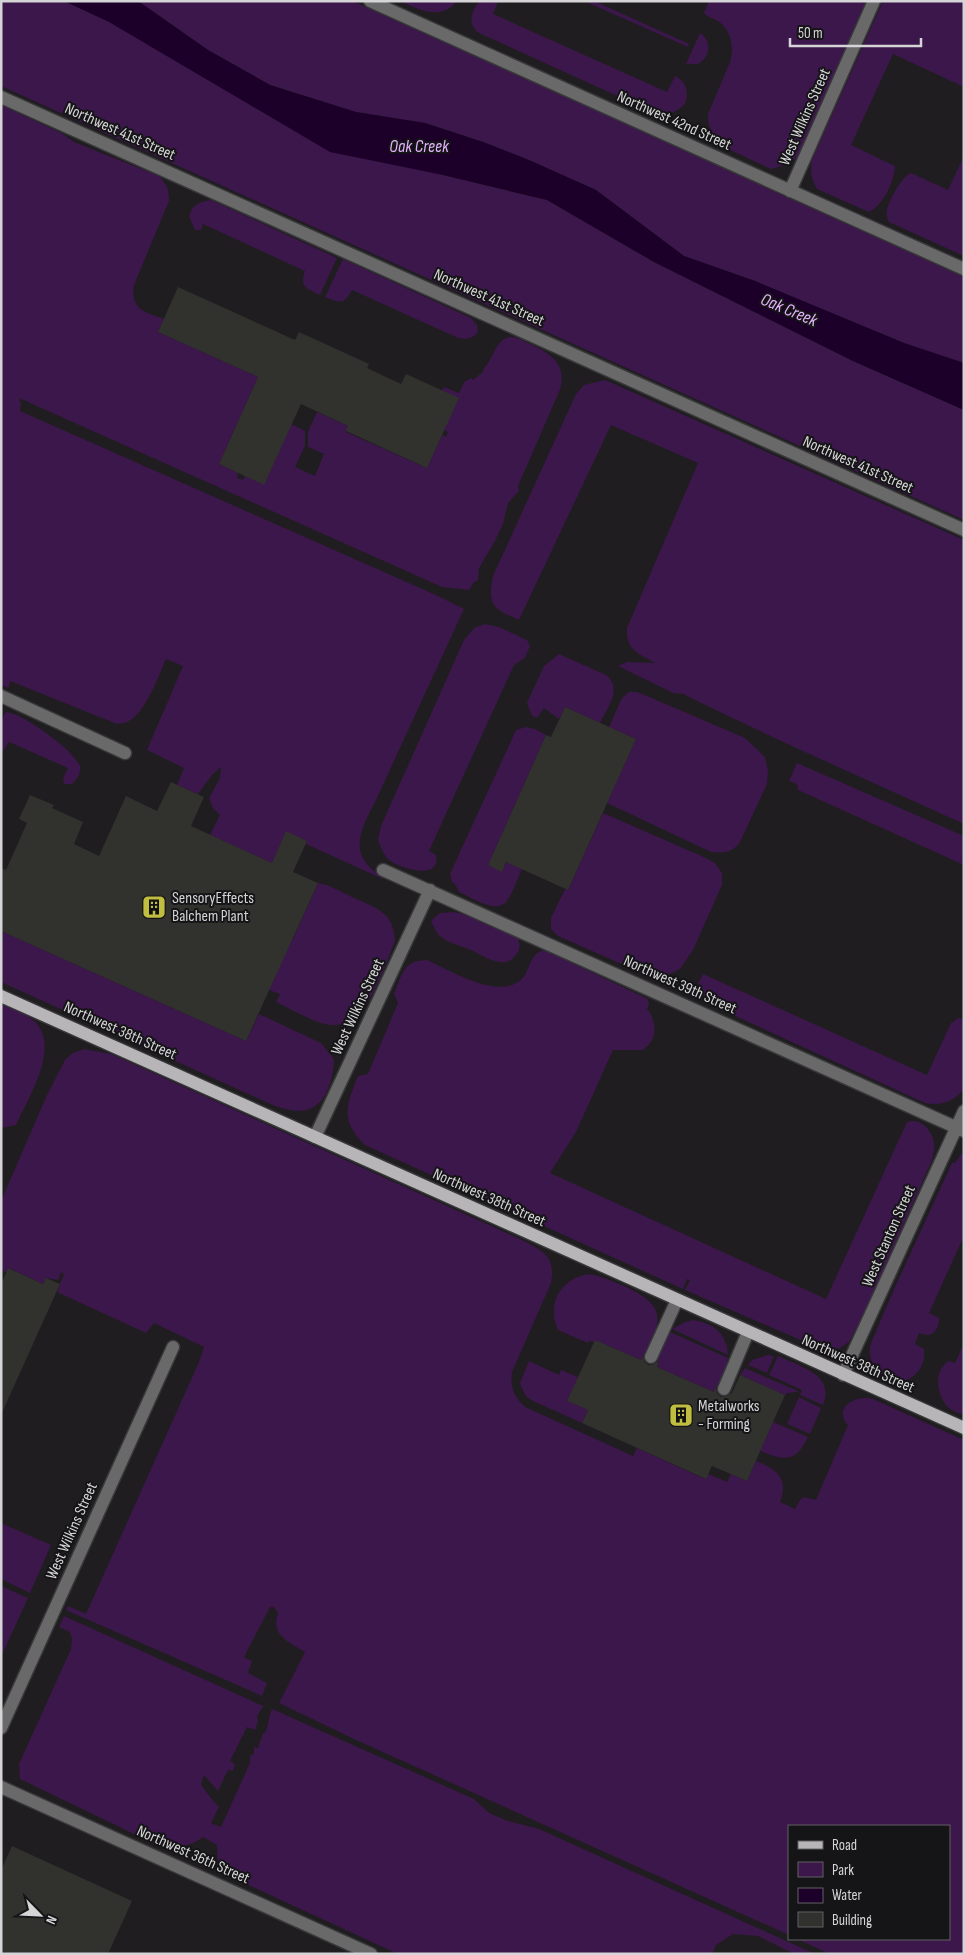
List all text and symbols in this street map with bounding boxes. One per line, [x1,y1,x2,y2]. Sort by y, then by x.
scale bar [790,15,921,47]
text: 50 m [798,24,823,43]
street label: West Wilkins Street [775,65,835,168]
street label: Northwest 42nd Street [614,87,734,155]
street label: Northwest 41st Street [62,99,178,165]
water label: Oak Creek [389,136,450,157]
street label: Northwest 41st Street [431,265,547,331]
water label: Oak Creek [757,289,822,332]
street label: Northwest 41st Street [800,432,916,498]
place label: SensoryEffects Balchem Plant [172,889,254,926]
building icon: SensoryEffects Balchem Plant [141,894,167,920]
street label: Northwest 39th Street [621,952,740,1018]
street label: West Wilkins Street [327,956,389,1058]
street label: Northwest 38th Street [61,998,179,1064]
street label: Northwest 38th Street [430,1165,548,1231]
street label: West Stanton Street [858,1182,920,1290]
street label: Northwest 38th Street [799,1331,917,1397]
place label: Metalworks - Forming [698,1397,760,1434]
building icon: Metalworks - Forming [668,1402,694,1428]
street label: West Wilkins Street [42,1479,102,1582]
street label: Northwest 36th Street [134,1822,252,1888]
legend [788,1825,950,1940]
text: Road [832,1836,857,1855]
text: Park [832,1861,854,1880]
text: Water [832,1886,863,1905]
north arrow [15,1890,65,1940]
text: Building [832,1911,872,1930]
text: N [42,1913,61,1927]

